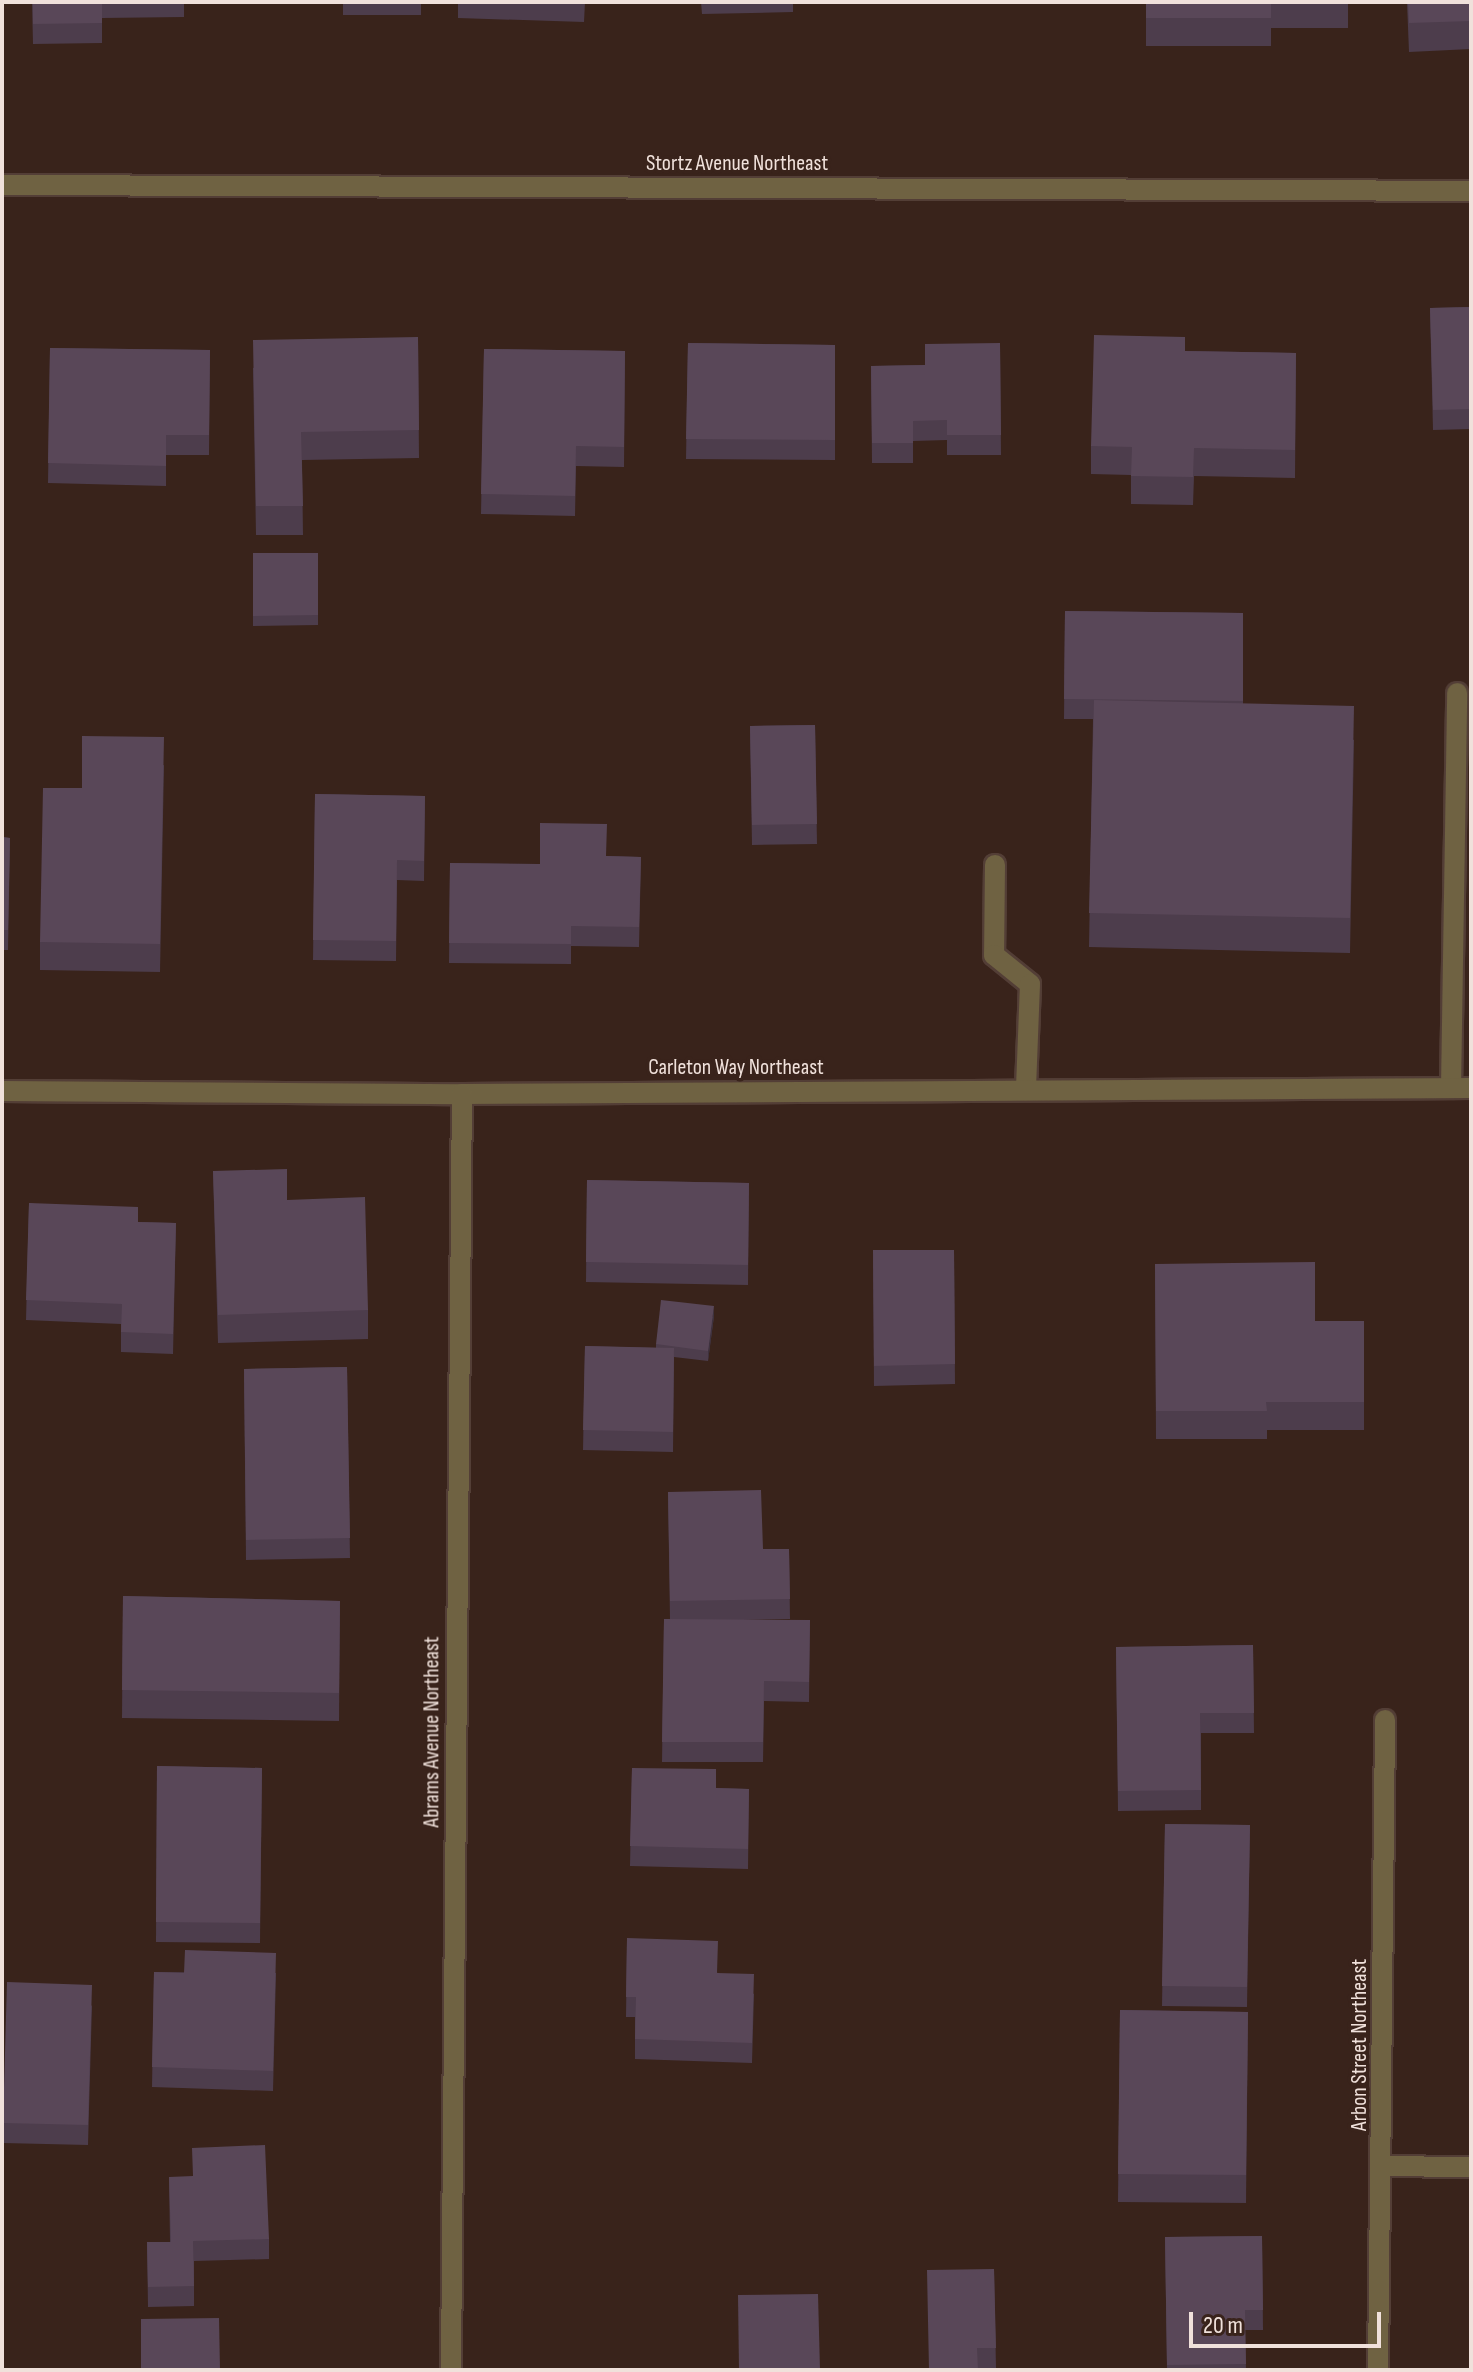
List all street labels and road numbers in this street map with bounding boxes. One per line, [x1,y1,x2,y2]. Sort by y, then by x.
street label: Stortz Avenue Northeast [646,151,828,177]
street label: Carleton Way Northeast [648,1055,824,1081]
street label: Abrams Avenue Northeast [419,1636,445,1828]
street label: Arbon Street Northeast [1347,1959,1373,2131]

